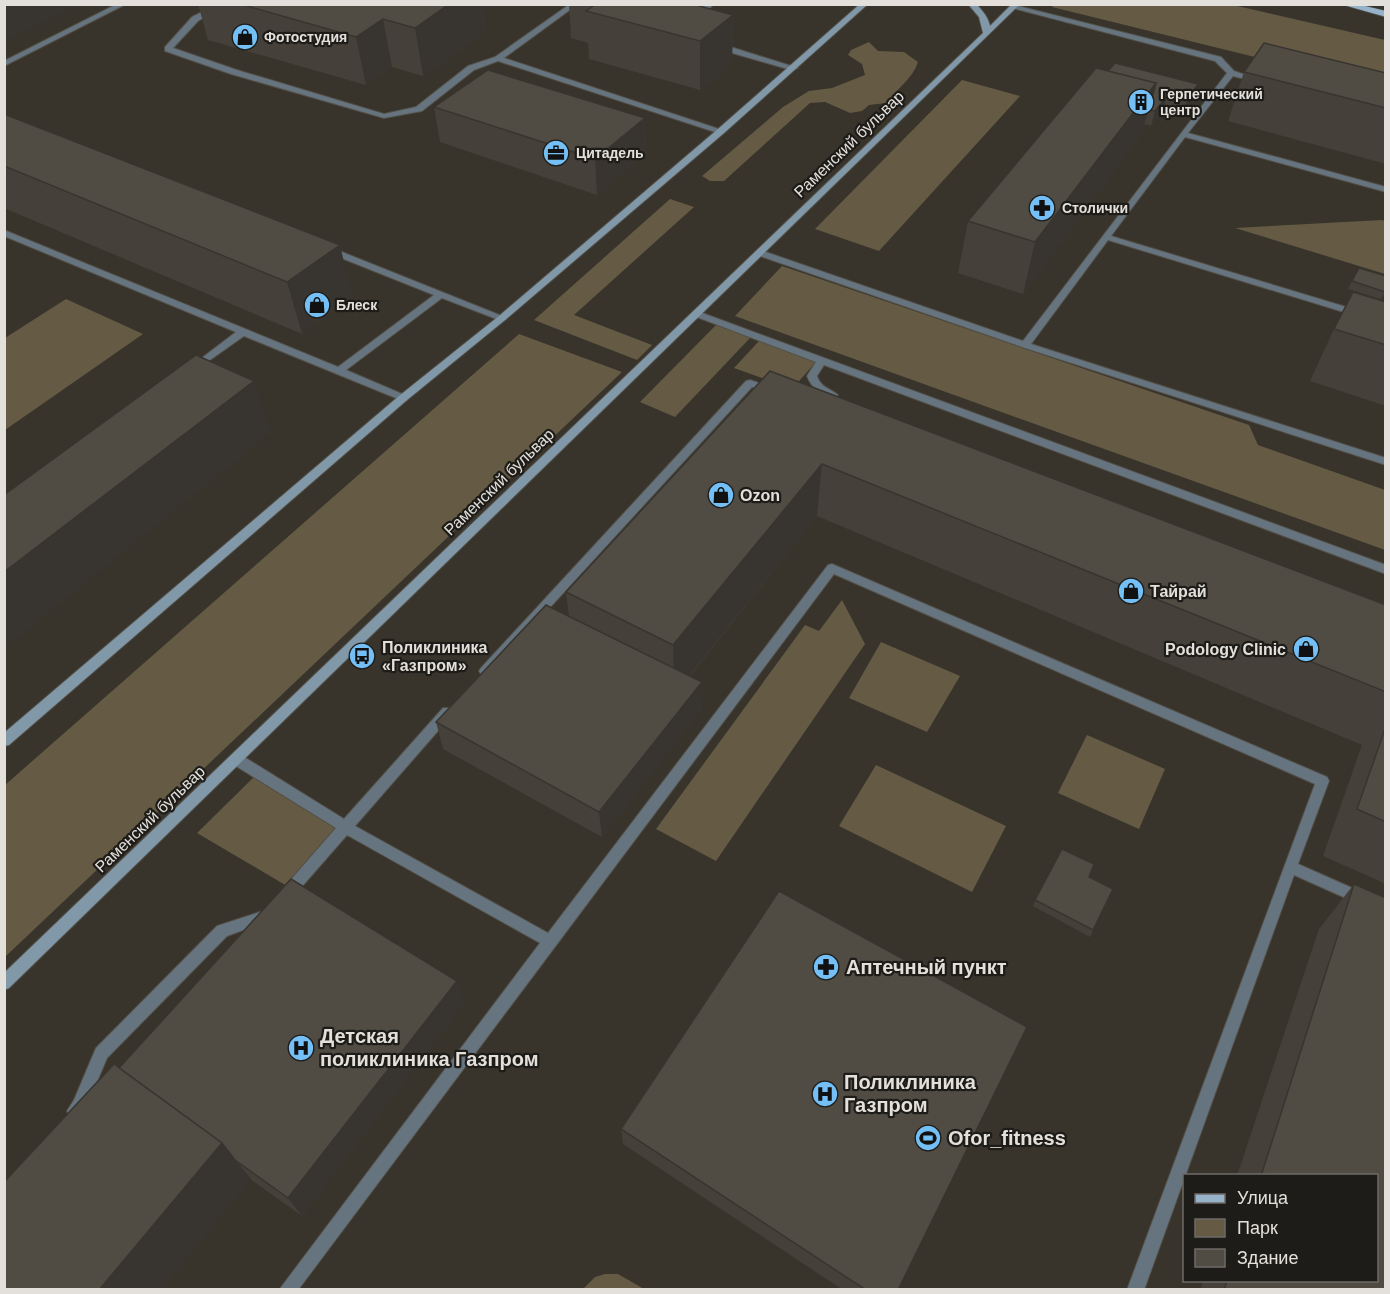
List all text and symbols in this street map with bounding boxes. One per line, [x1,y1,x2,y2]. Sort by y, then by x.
shop icon: Фотостудия [230,22,260,52]
place label: Фотостудия [264,29,347,45]
place label: Герпетический центр [1160,86,1263,118]
street label: Раменский бульвар [791,87,907,201]
building icon: Герпетический центр [1126,87,1156,117]
office icon: Цитадель [541,138,571,168]
place label: Цитадель [576,145,644,161]
pharmacy icon: Столички [1027,193,1057,223]
place label: Столички [1062,200,1128,216]
shop icon: Блеск [302,290,332,320]
place label: Блеск [336,297,378,313]
street label: Раменский бульвар [441,425,557,539]
shop icon: Ozon [706,480,736,510]
place label: Ozon [740,487,780,504]
shop icon: Тайрай [1116,576,1146,606]
place label: Тайрай [1150,583,1207,600]
shop icon: Podology Clinic [1291,634,1321,664]
place label: Поликлиника «Газпром» [382,639,488,674]
bus stop icon: Поликлиника «Газпром» [347,641,377,671]
place label: Podology Clinic [1165,641,1286,658]
street label: Раменский бульвар [92,762,208,876]
pharmacy icon: Аптечный пункт [811,952,841,982]
place label: Аптечный пункт [846,956,1007,978]
place label: Детская поликлиника Газпром [320,1025,539,1070]
hospital icon: Детская поликлиника Газпром [286,1033,316,1063]
place label: Поликлиника Газпром [844,1071,977,1116]
hospital icon: Поликлиника Газпром [810,1079,840,1109]
sports icon: Ofor_fitness [913,1123,943,1153]
place label: Ofor_fitness [948,1127,1066,1149]
legend [1183,1174,1378,1282]
text: Улица [1237,1188,1289,1208]
text: Парк [1237,1218,1278,1238]
text: Здание [1237,1248,1298,1268]

